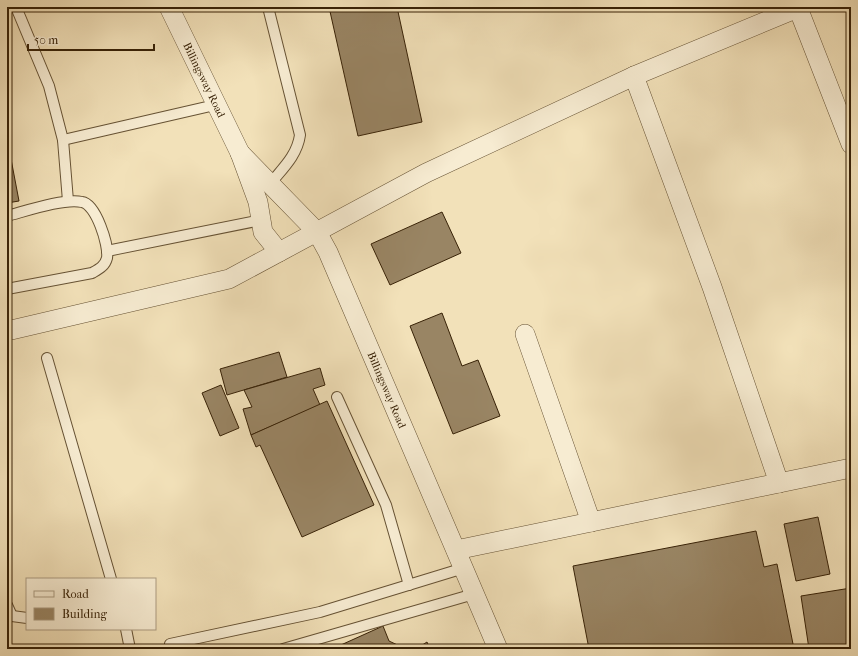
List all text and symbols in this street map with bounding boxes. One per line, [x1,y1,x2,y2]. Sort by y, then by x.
scale bar [28,26,154,52]
text: 50 m [34,33,58,47]
street label: Billingsway Road [180,40,228,121]
street label: Billingsway Road [364,350,409,431]
legend [26,578,156,630]
text: Road [62,587,89,601]
text: Building [62,607,107,621]

